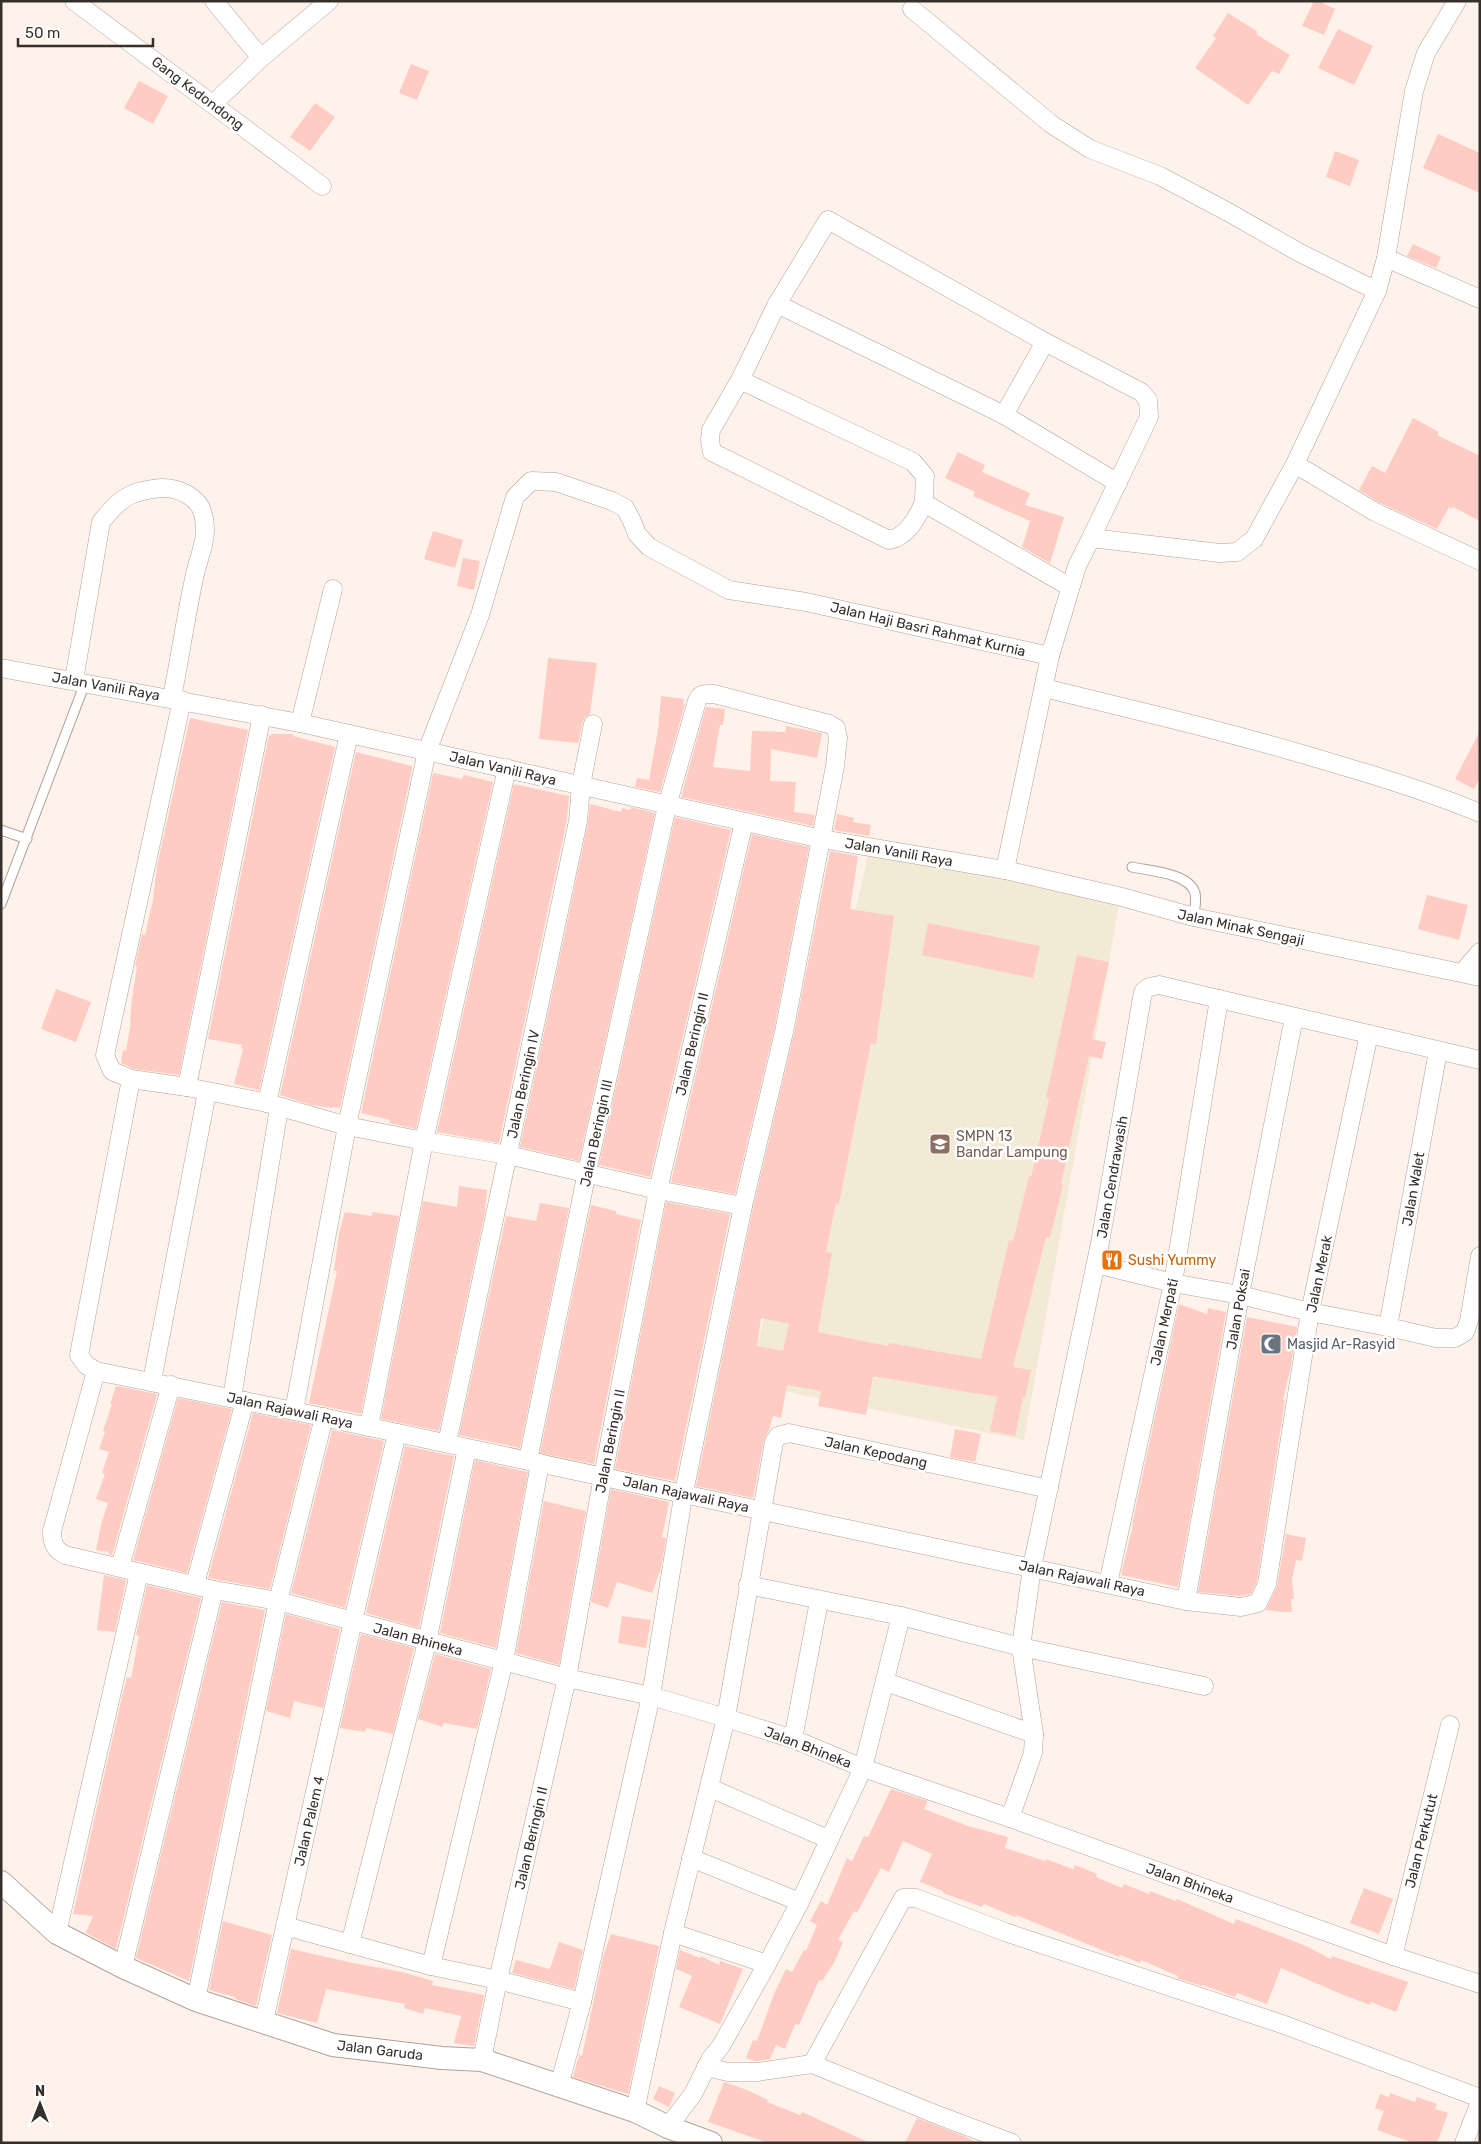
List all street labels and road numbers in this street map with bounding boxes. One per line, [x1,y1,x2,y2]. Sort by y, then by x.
street label: Gang Kedondong [148,53,247,134]
street label: Jalan Haji Basri Rahmat Kurnia [829,599,1027,660]
street label: Jalan Vanili Raya [51,669,161,704]
street label: Jalan Vanili Raya [448,748,558,789]
street label: Jalan Vanili Raya [844,835,954,870]
street label: Jalan Minak Sengaji [1176,906,1306,949]
street label: Jalan Beringin II [672,991,713,1097]
street label: Jalan Beringin IV [504,1028,543,1140]
street label: Jalan Beringin III [577,1078,616,1188]
street label: Jalan Cendrawasih [1093,1114,1132,1240]
street label: Jalan Walet [1399,1150,1428,1227]
street label: Jalan Merak [1303,1233,1336,1314]
street label: Jalan Poksai [1223,1267,1254,1351]
street label: Jalan Merpati [1147,1277,1182,1367]
street label: Jalan Beringin II [592,1388,629,1494]
street label: Jalan Rajawali Raya [225,1389,355,1432]
street label: Jalan Kepodang [823,1433,929,1472]
street label: Jalan Rajawali Raya [621,1473,751,1516]
street label: Jalan Rajawali Raya [1017,1557,1147,1600]
street label: Jalan Bhineka [371,1619,465,1660]
street label: Jalan Bhineka [762,1723,854,1772]
street label: Jalan Palem 4 [291,1774,328,1868]
street label: Jalan Beringin II [511,1785,552,1891]
street label: Jalan Perkutut [1402,1792,1442,1890]
street label: Jalan Bhineka [1144,1860,1236,1907]
street label: Jalan Garuda [336,2037,424,2064]

